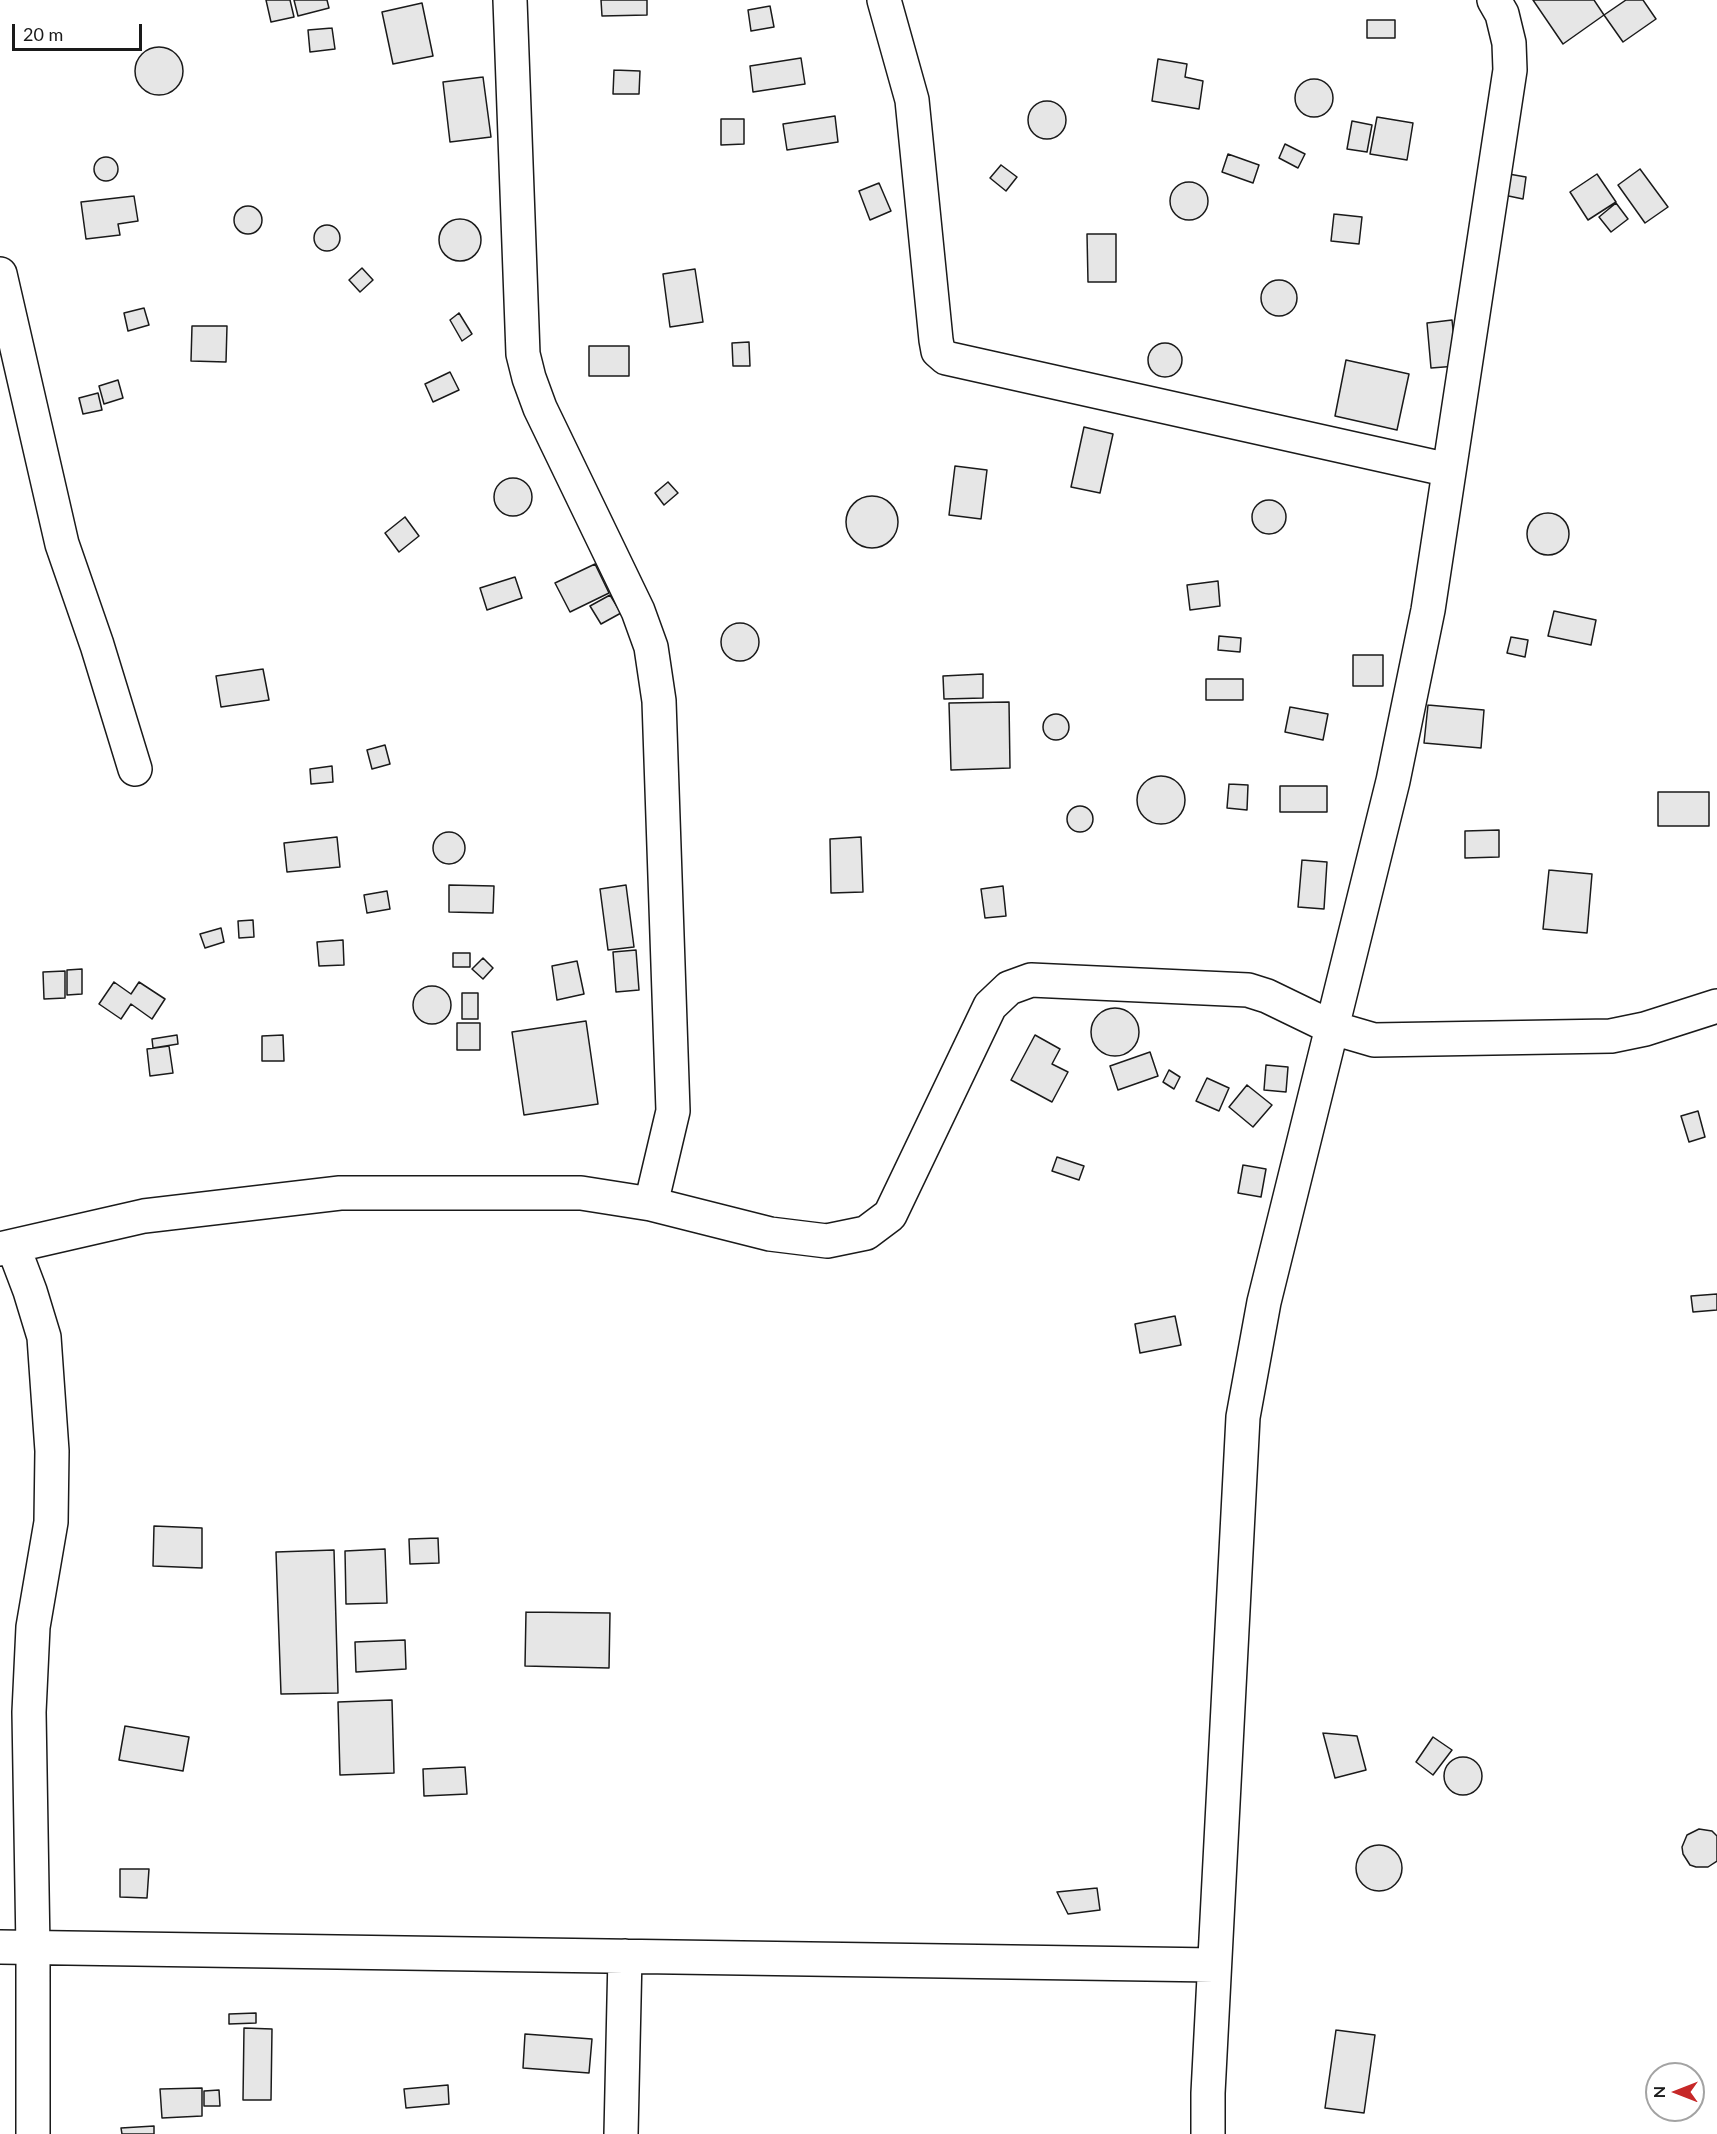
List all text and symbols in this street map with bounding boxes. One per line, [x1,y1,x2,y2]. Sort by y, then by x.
scale bar [15,12,146,50]
text: 20 m [23,23,63,45]
north arrow [1645,2062,1705,2122]
text: N [1649,2086,1668,2098]

